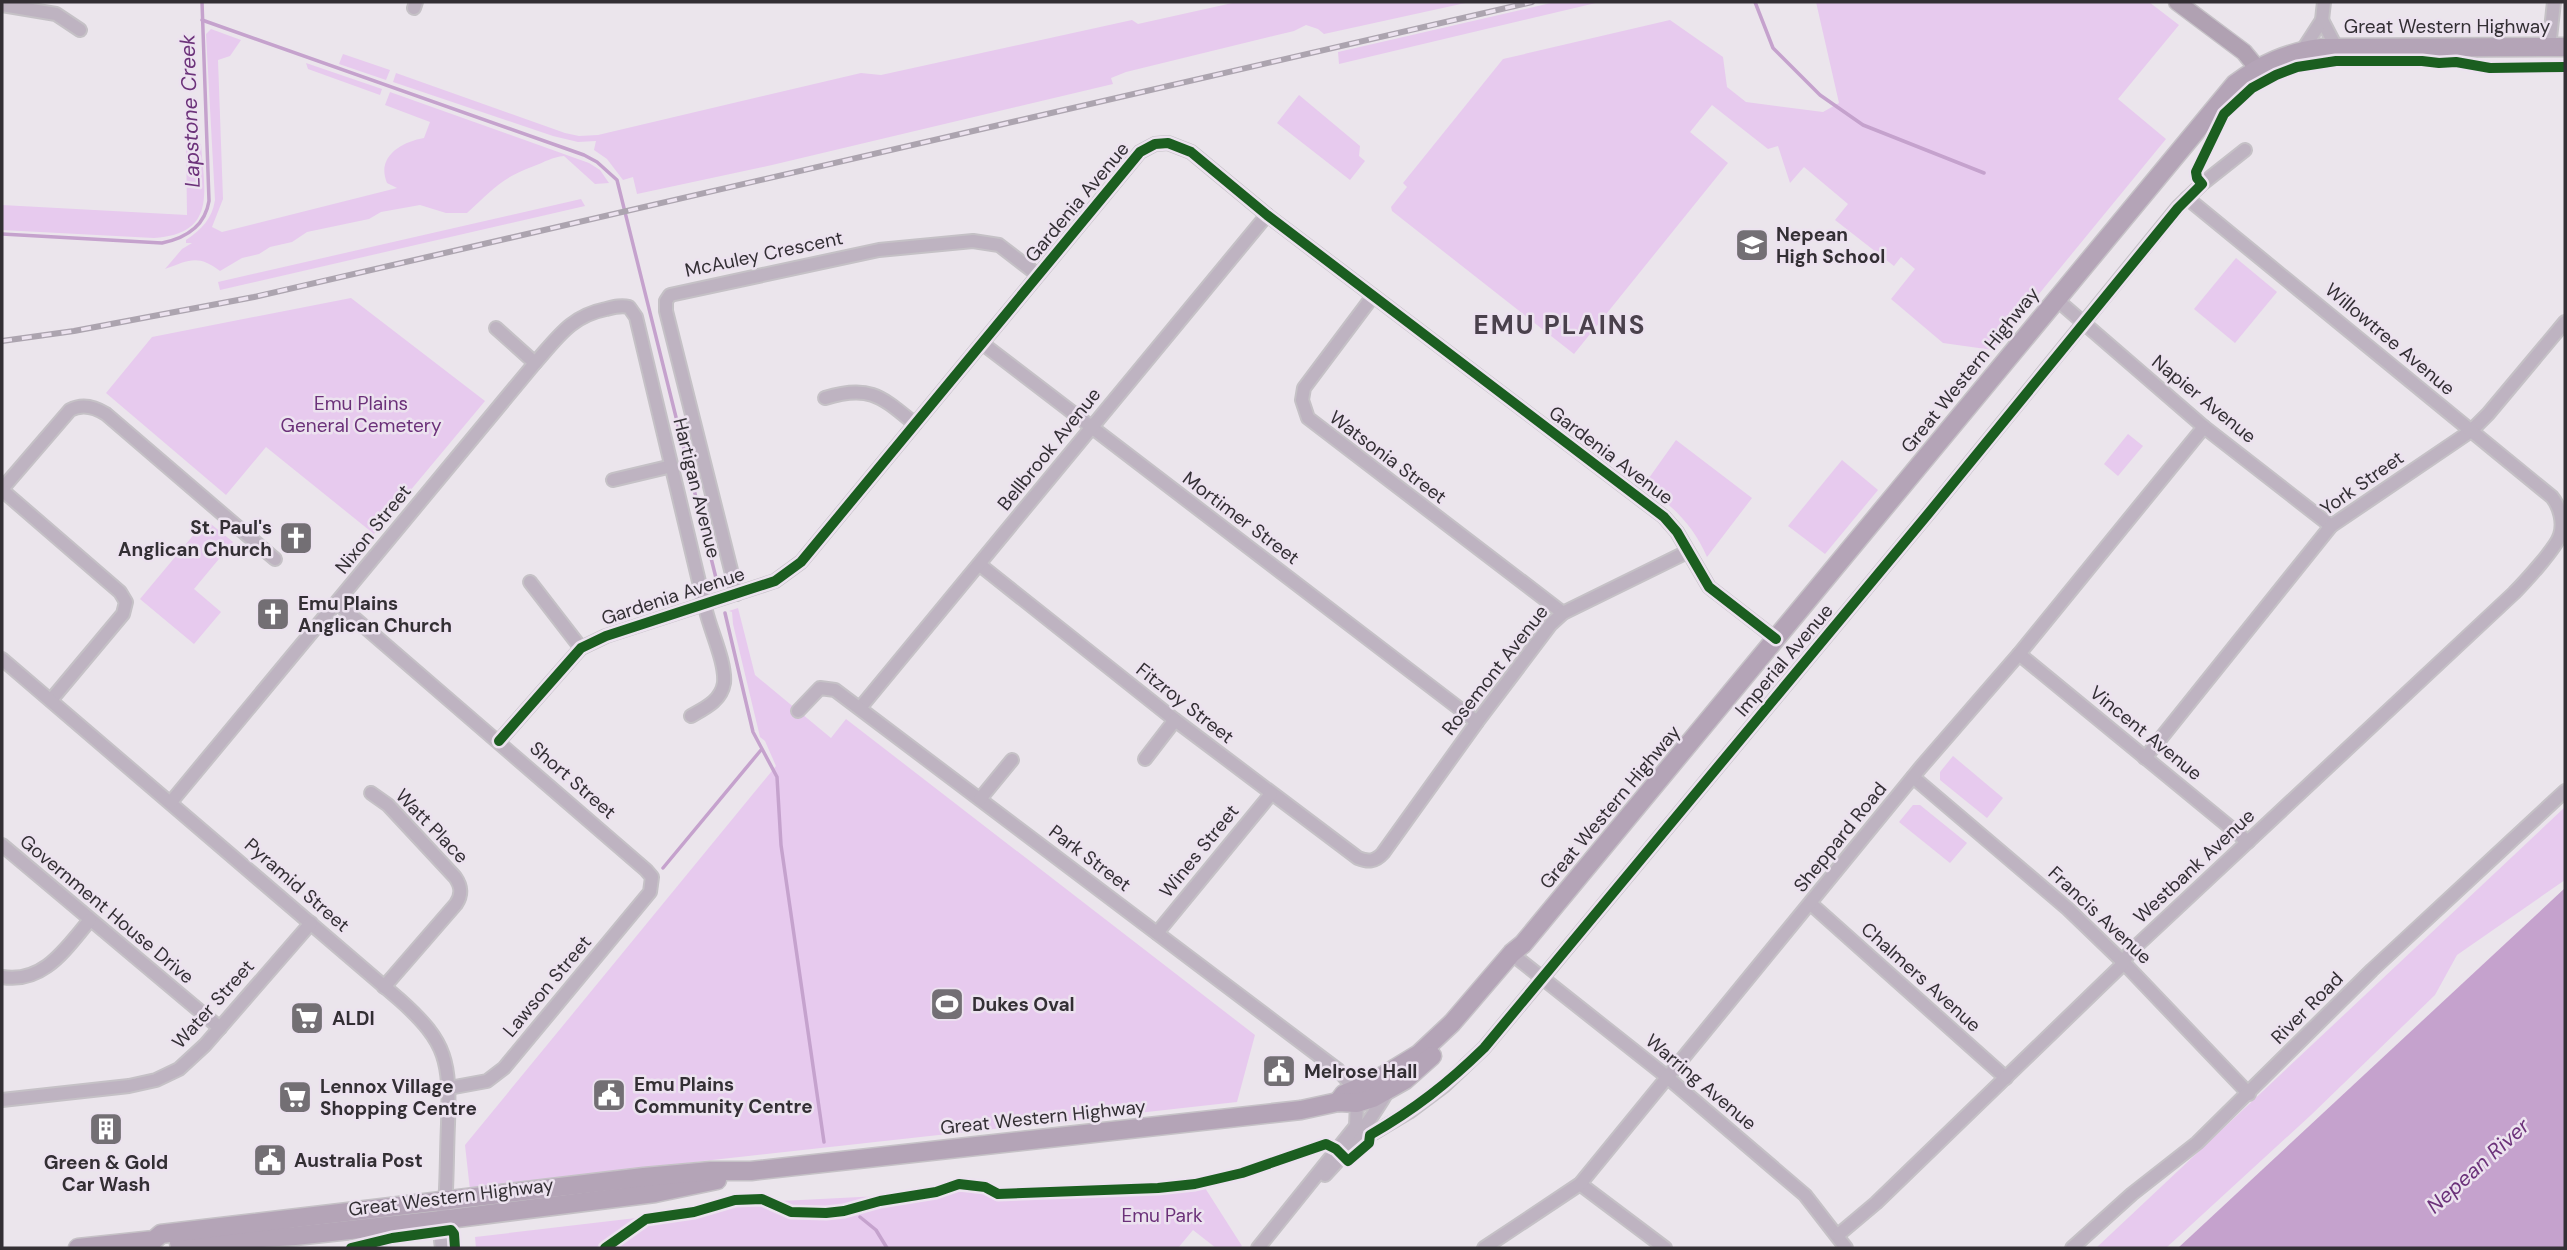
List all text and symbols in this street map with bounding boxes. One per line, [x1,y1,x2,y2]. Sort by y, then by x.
street label: Great Western Highway [2344,14,2551,39]
water label: Lapstone Creek [173,34,207,188]
street label: Gardenia Avenue [1019,137,1135,267]
place label: Nepean High School [1776,222,1885,269]
street label: McAuley Crescent [683,225,845,283]
school or university icon: Nepean High School [1733,226,1771,264]
street label: Willowtree Avenue [2320,277,2460,401]
street label: Great Western Highway [1895,282,2045,458]
district label: EMU PLAINS [1474,308,1646,342]
street label: Napier Avenue [2147,349,2261,449]
street label: Bellbrook Avenue [992,382,1106,516]
park label: Emu Plains General Cemetery [281,391,442,438]
street label: Gardenia Avenue [1544,400,1678,510]
street label: Watsonia Street [1324,405,1452,509]
street label: Hartigan Avenue [667,415,727,561]
street label: York Street [2315,445,2409,521]
street label: Mortimer Street [1178,466,1304,570]
street label: Nixon Street [329,479,417,579]
place label: St. Paul's Anglican Church [118,515,272,562]
church icon: St. Paul's Anglican Church [277,519,315,557]
street label: Gardenia Avenue [598,561,748,631]
place label: Emu Plains Anglican Church [298,591,452,638]
church icon: Emu Plains Anglican Church [254,595,292,633]
street label: Imperial Avenue [1729,598,1839,722]
street label: Rosemont Avenue [1436,600,1554,740]
street label: Fitzroy Street [1131,657,1239,749]
street label: Vincent Avenue [2085,680,2207,786]
street label: Great Western Highway [1534,720,1686,894]
street label: Short Street [525,736,621,824]
street label: Sheppard Road [1788,777,1892,897]
street label: Watt Place [390,783,474,869]
street label: Wines Street [1154,799,1244,903]
street label: Westbank Avenue [2128,803,2260,929]
street label: Park Street [1044,819,1136,897]
street label: Government House Drive [15,829,199,989]
street label: Pyramid Street [239,833,355,937]
street label: Francis Avenue [2043,860,2157,970]
street label: Chalmers Avenue [1856,917,1986,1037]
street label: Lawson Street [497,930,597,1042]
street label: Water Street [166,954,260,1054]
street label: River Road [2265,966,2349,1050]
sports icon: Dukes Oval [928,985,966,1023]
place label: Dukes Oval [972,992,1075,1017]
supermarket icon: ALDI [288,999,326,1037]
place label: ALDI [332,1006,375,1031]
street label: Warring Avenue [1640,1028,1762,1136]
public building icon: Melrose Hall [1260,1052,1298,1090]
place label: Melrose Hall [1304,1059,1417,1084]
place label: Emu Plains Community Centre [634,1072,813,1119]
place label: Lennox Village Shopping Centre [320,1074,477,1121]
public building icon: Emu Plains Community Centre [590,1076,628,1114]
supermarket icon: Lennox Village Shopping Centre [276,1078,314,1116]
street label: Great Western Highway [939,1094,1147,1140]
building icon: Green & Gold Car Wash [87,1110,125,1148]
water label: Nepean River [2421,1111,2536,1220]
public building icon: Australia Post [251,1141,289,1179]
place label: Australia Post [294,1148,423,1173]
place label: Green & Gold Car Wash [44,1150,168,1197]
street label: Great Western Highway [347,1172,555,1222]
park label: Emu Park [1121,1203,1203,1228]

